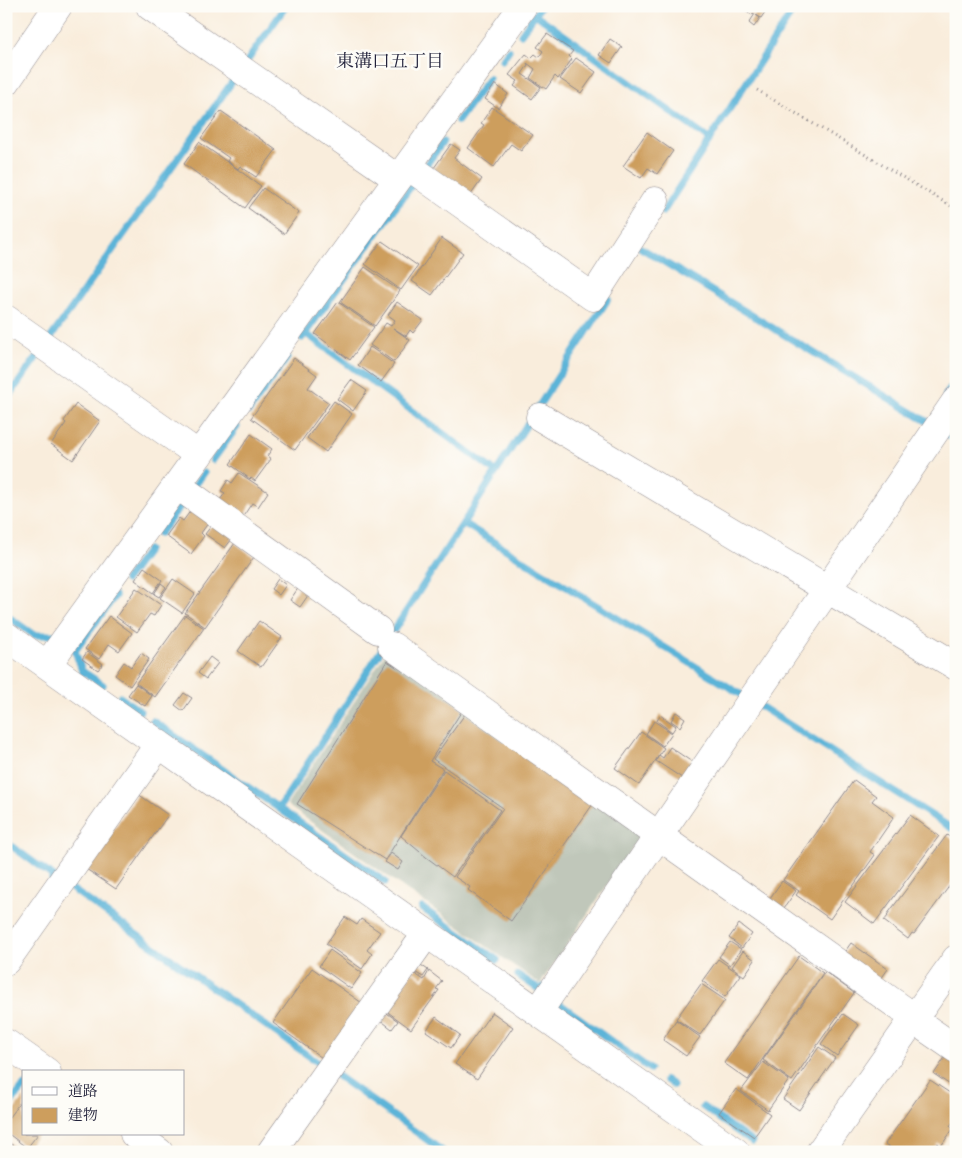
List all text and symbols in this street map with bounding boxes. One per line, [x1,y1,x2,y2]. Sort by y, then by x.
district label: 東溝口五丁目 [336,50,444,73]
legend [22,1070,185,1136]
text: 道路 [68,1082,98,1101]
text: 建物 [68,1106,98,1125]

